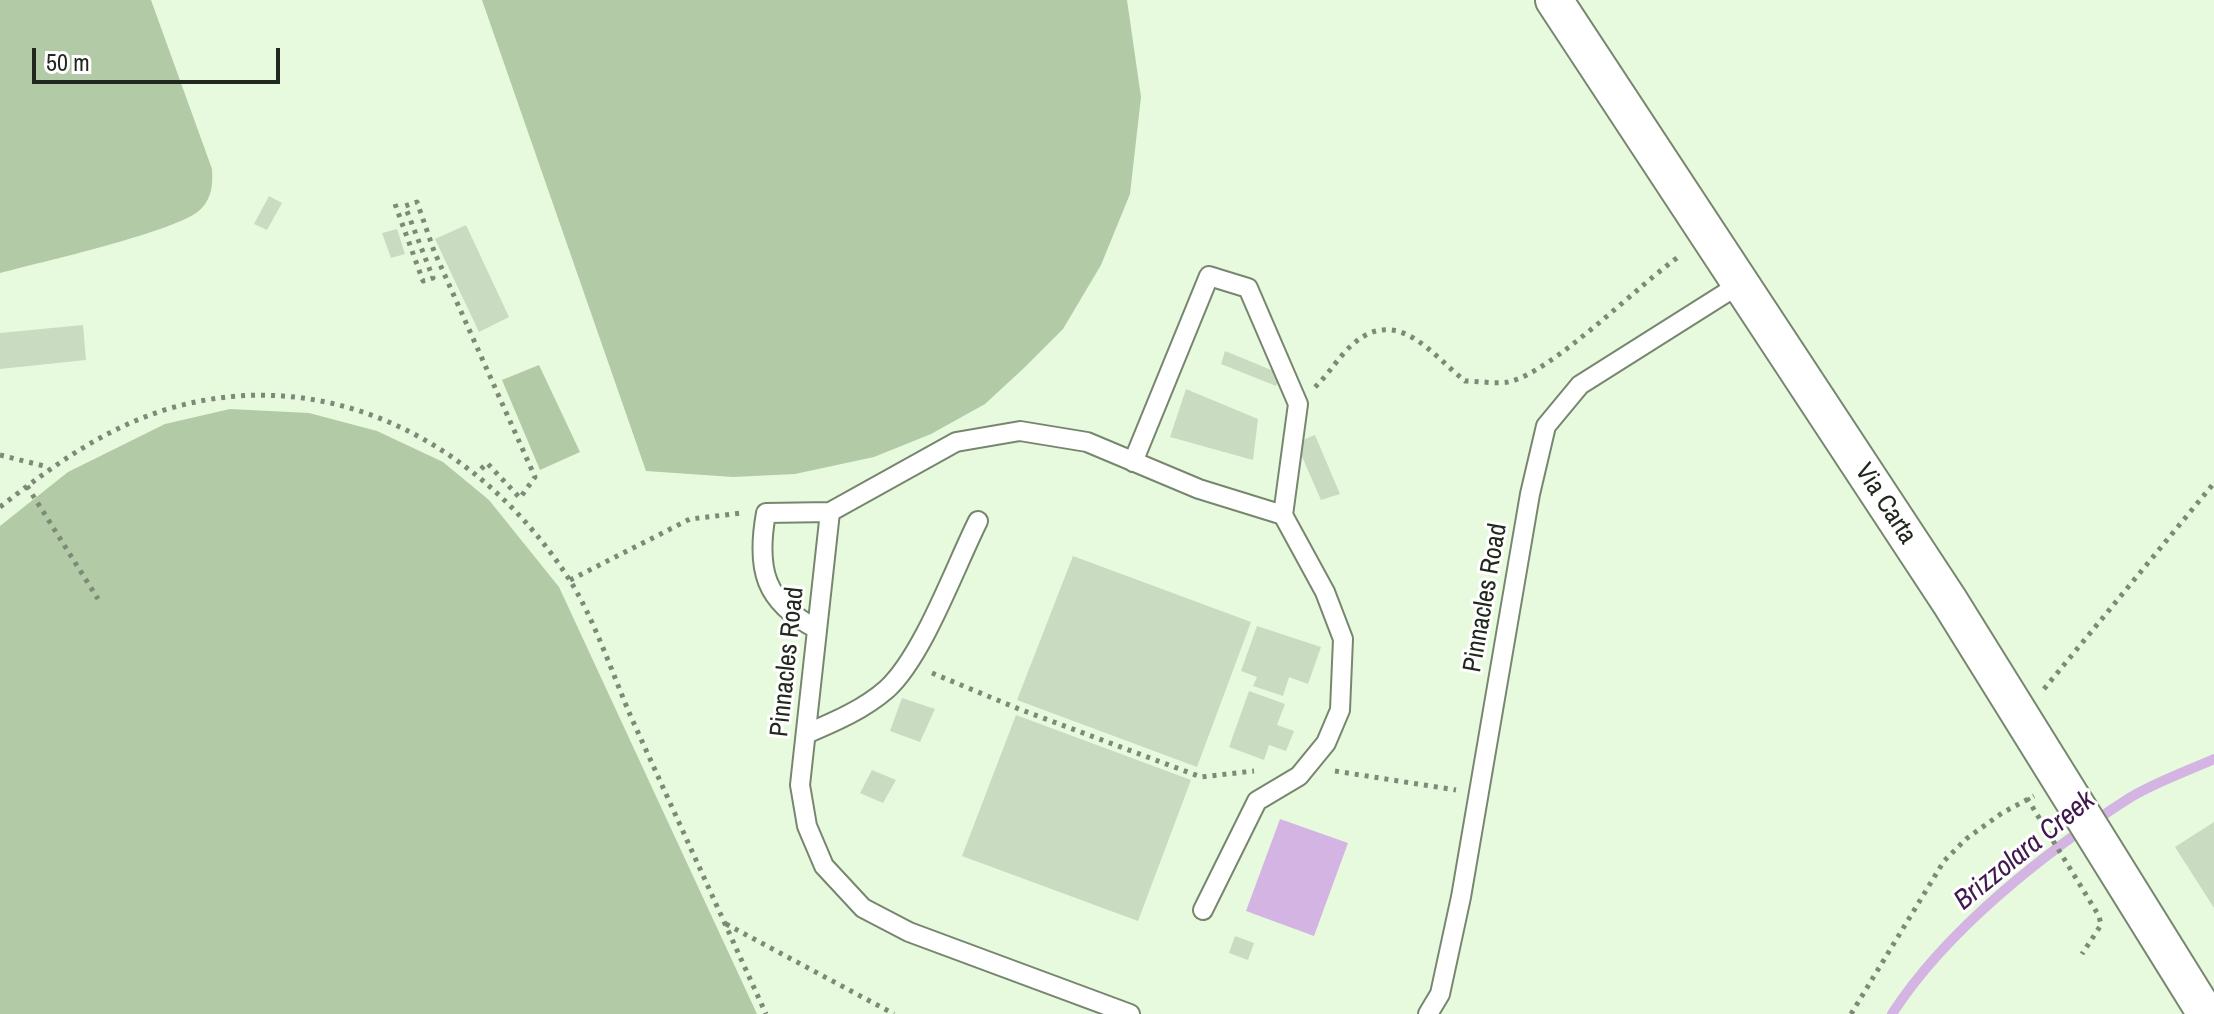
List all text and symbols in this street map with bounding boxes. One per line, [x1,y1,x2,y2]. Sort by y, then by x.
scale bar [36,32,284,82]
text: 50 m [46,46,90,78]
street label: Via Carta [1847,458,1923,550]
street label: Pinnacles Road [1458,521,1514,675]
street label: Pinnacles Road [765,586,811,738]
water label: Brizzolara Creek [1948,784,2102,918]

